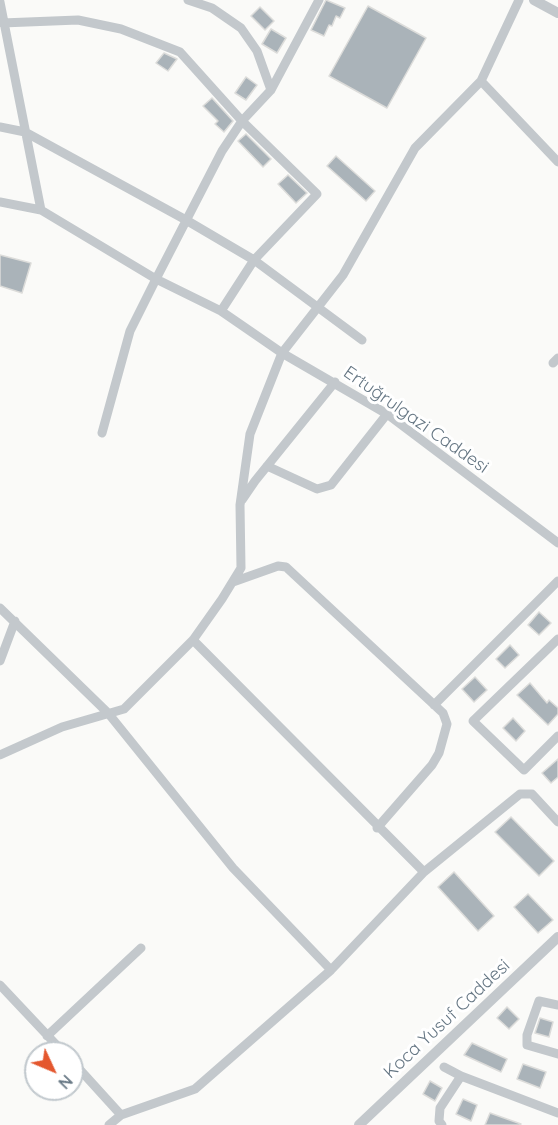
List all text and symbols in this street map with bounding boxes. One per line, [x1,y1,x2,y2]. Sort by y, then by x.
street label: Ertuğrulgazi Caddesi [339,362,493,478]
street label: Koca Yusuf Caddesi [379,955,515,1083]
north arrow [24,1041,84,1101]
text: N [54,1071,77,1093]

